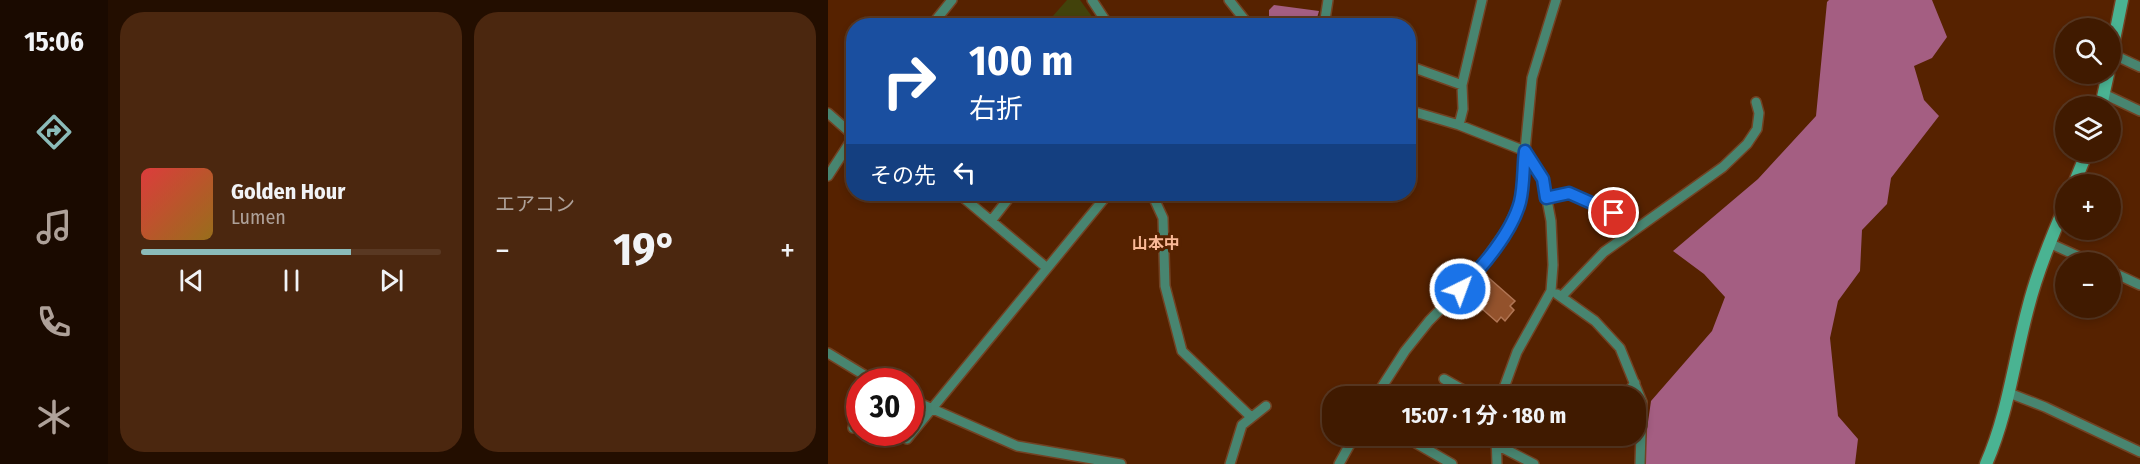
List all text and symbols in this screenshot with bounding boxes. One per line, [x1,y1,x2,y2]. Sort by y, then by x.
map controls [2055,18,2121,318]
button: search [2055,18,2121,84]
text: 15:06 [24,26,84,58]
text: 100 m [969,36,1073,86]
icon: right [870,42,948,120]
text: 右折 [969,93,1023,125]
button: layers [2055,96,2121,162]
icon: directions [33,111,75,153]
icon: left [948,156,981,189]
text: その先 [870,162,936,189]
button: + [2055,174,2121,240]
text: Golden Hour [231,178,345,205]
pin [1588,187,1639,238]
text: エアコン [495,192,575,216]
icon: arrive [1597,196,1630,229]
text: Lumen [231,205,286,229]
icon: music [33,206,75,248]
text: 19° [613,223,677,277]
text: − [495,231,510,271]
text: + [780,231,795,271]
district label: 山本中 [1132,234,1180,253]
button: − [2055,252,2121,318]
position arrow [1428,257,1492,321]
icon: previous [175,264,208,297]
icon: pause [275,264,308,297]
icon: next [375,264,408,297]
icon: phone [33,301,75,343]
speed limit sign: 30 [846,368,924,446]
icon: climate [33,396,75,438]
text: 15:07 · 1 分 · 180 m [1402,402,1566,429]

